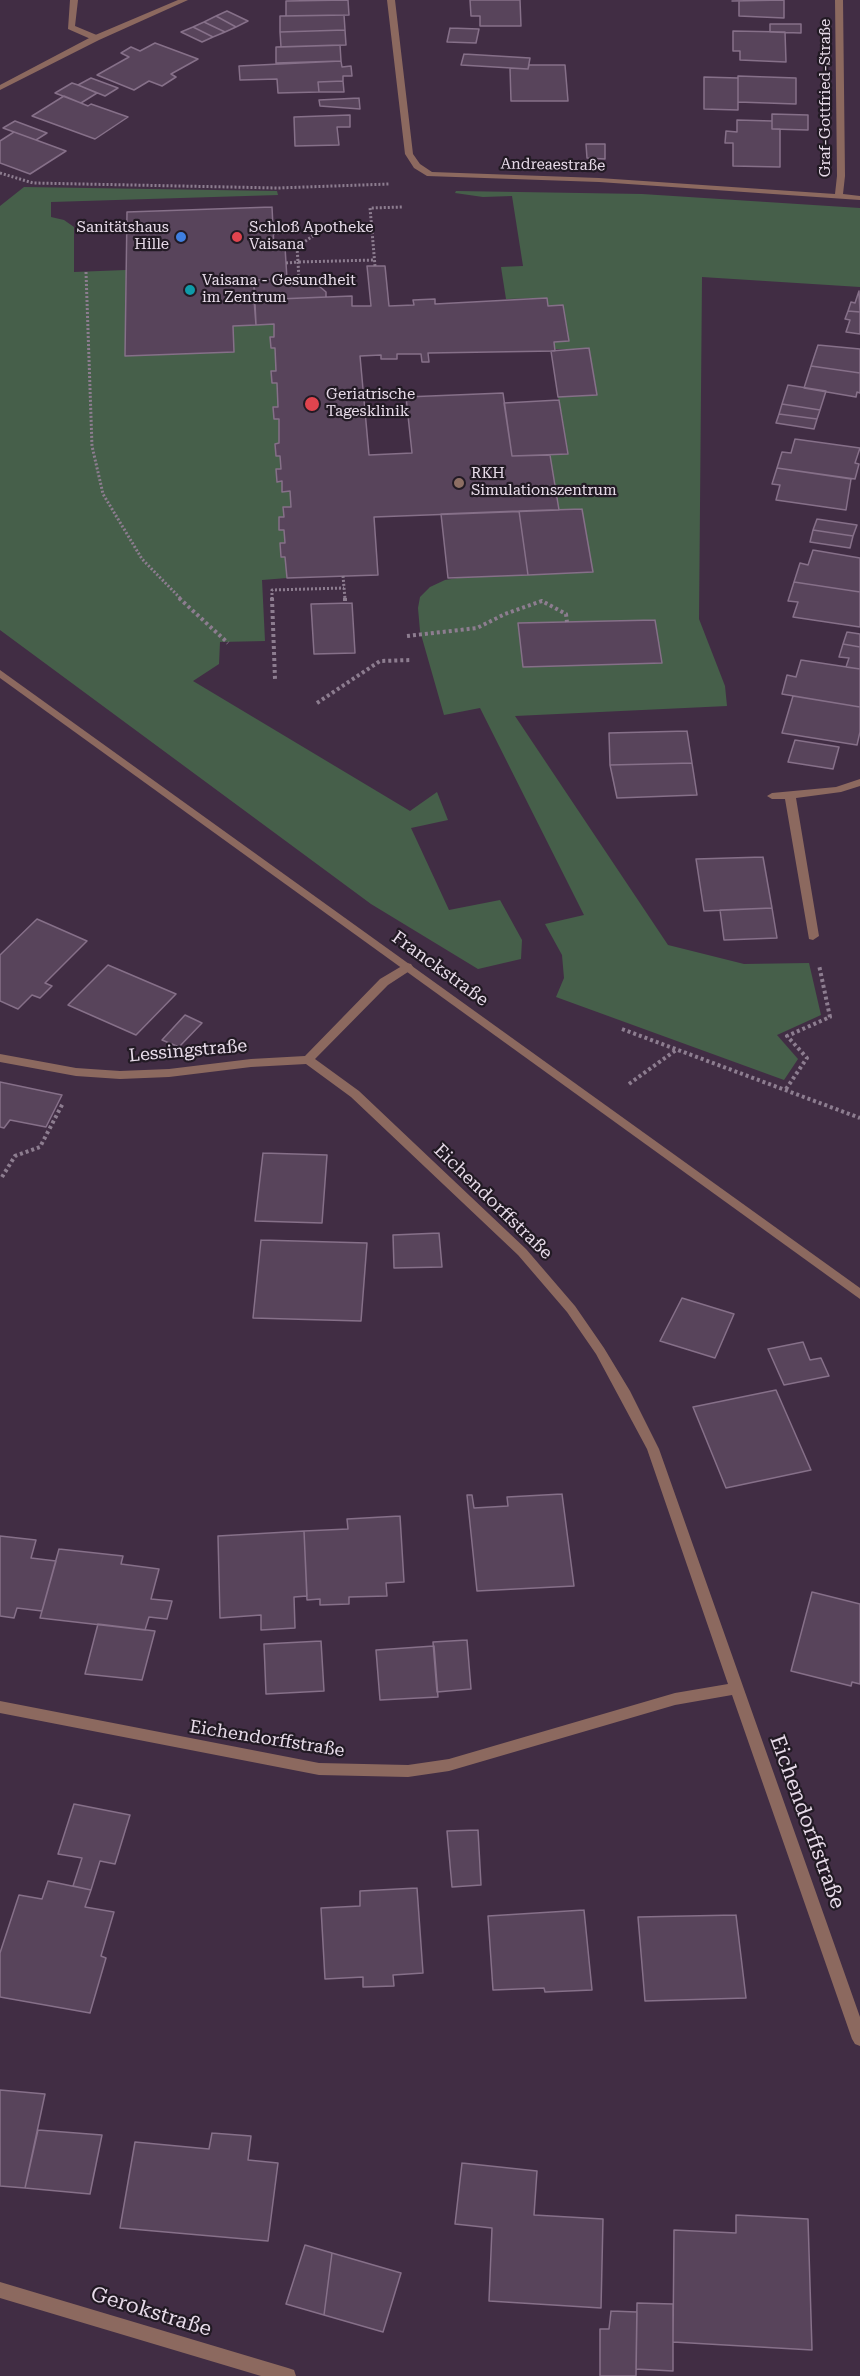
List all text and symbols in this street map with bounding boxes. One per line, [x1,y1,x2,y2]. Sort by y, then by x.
street label: Graf-Gottfried-Straße [817,19,835,177]
street label: Andreaestraße [501,155,605,175]
place label: Sanitätshaus Hille [77,219,169,254]
place label: Schloß Apotheke Vaisana [249,219,373,254]
marker: Sanitätshaus Hille [174,230,188,244]
marker: Schloß Apotheke Vaisana [230,230,244,244]
place label: Vaisana - Gesundheit im Zentrum [202,272,356,307]
marker: Vaisana - Gesundheit im Zentrum [183,283,197,297]
place label: Geriatrische Tagesklinik [326,386,415,421]
marker: Geriatrische Tagesklinik [303,395,321,413]
place label: RKH Simulationszentrum [471,465,617,500]
marker: RKH Simulationszentrum [452,476,466,490]
street label: Franckstraße [388,927,492,1011]
street label: Lessingstraße [128,1035,248,1067]
street label: Eichendorffstraße [429,1140,557,1264]
street label: Eichendorffstraße [188,1716,346,1762]
street label: Eichendorffstraße [764,1732,850,1912]
street label: Gerokstraße [88,2282,214,2342]

